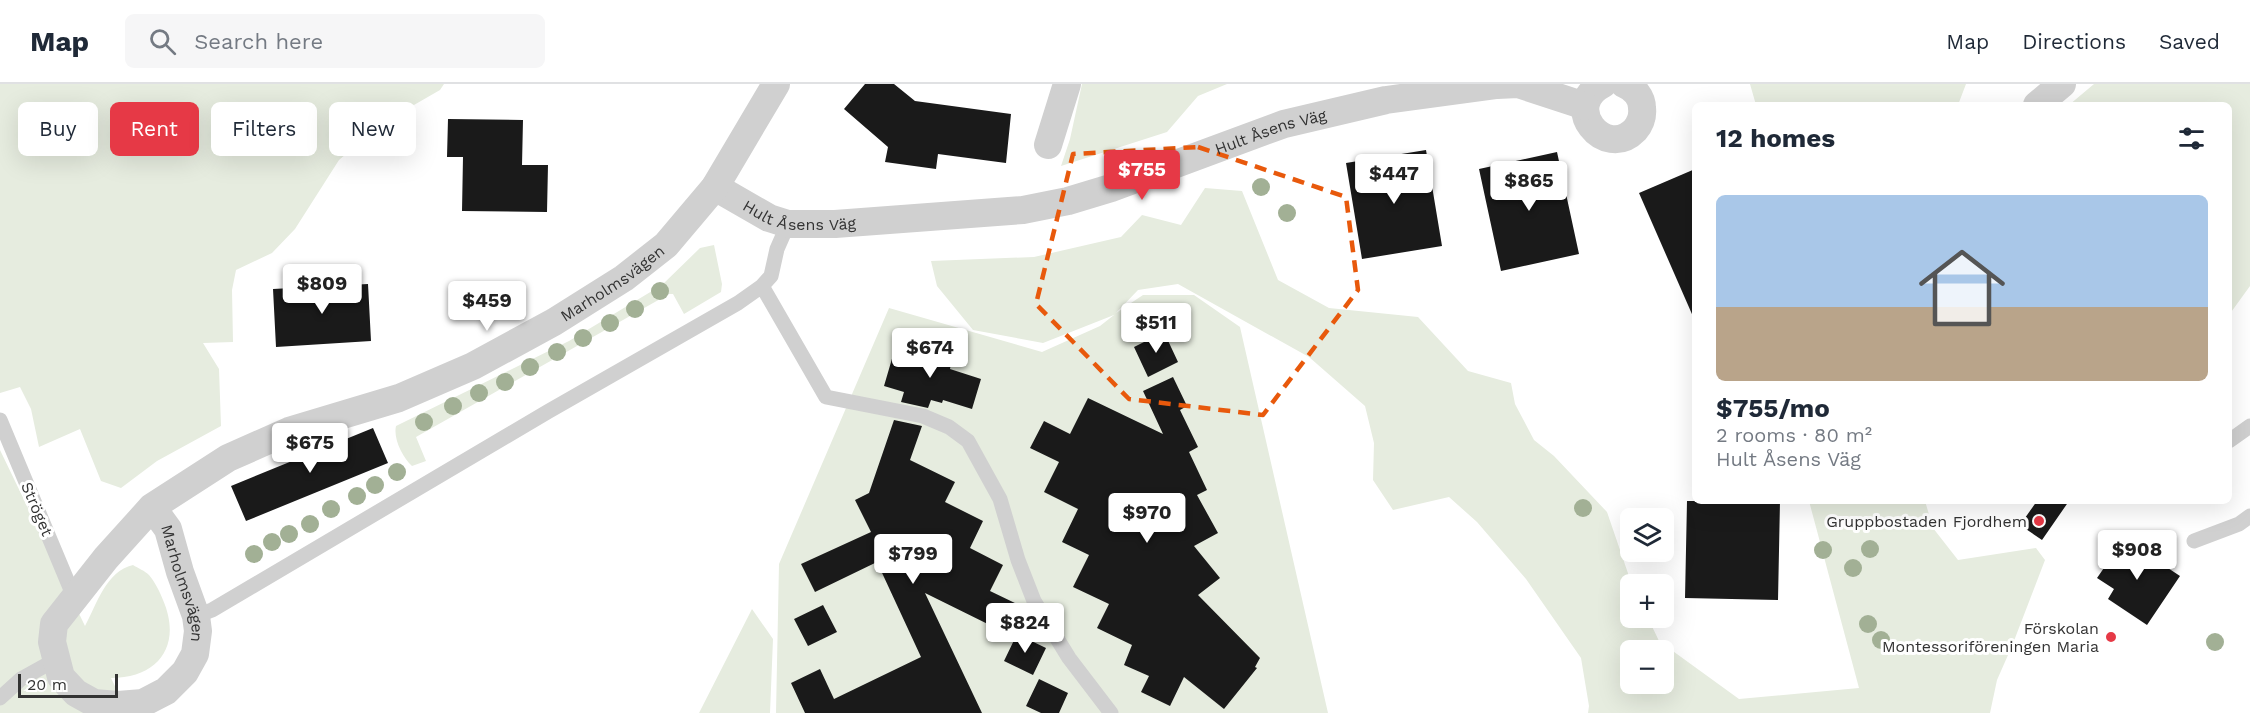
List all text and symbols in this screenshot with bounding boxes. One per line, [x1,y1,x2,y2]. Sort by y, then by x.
search box [125,14,545,68]
text: Map [30,25,89,58]
icon: search [146,25,179,58]
text: Search here [194,29,323,54]
text: Map [1946,29,1989,54]
text: Directions [2022,29,2126,54]
text: Saved [2159,29,2220,54]
chip: Buy [18,102,98,156]
chip: Rent [110,102,199,156]
chip: Filters [211,102,317,156]
chip: New [329,102,416,156]
street label: Hult Åsens Väg [1212,105,1329,158]
icon: filters [2175,122,2208,155]
text: 12 homes [1716,123,1835,153]
pin: $755 [1106,150,1178,201]
pin: $447 [1358,154,1430,205]
text: $755 [1118,157,1166,181]
text: $447 [1369,161,1419,185]
pin: $865 [1493,161,1565,212]
text: $865 [1504,168,1554,192]
street label: Hult Åsens Väg [740,196,857,234]
icon: home [1908,234,2016,342]
street label: Marholmsvägen [557,241,668,325]
pin: $809 [286,264,358,315]
text: $809 [297,271,347,295]
pin: $459 [451,281,523,332]
text: $459 [462,288,512,312]
pin: $511 [1120,303,1192,354]
text: $511 [1135,310,1177,334]
pin: $674 [894,328,966,379]
text: $674 [906,335,954,359]
text: $755/mo [1716,393,1830,423]
pin: $675 [274,423,346,474]
text: 2 rooms · 80 m² [1716,423,1872,447]
text: $675 [286,430,334,454]
text: Hult Åsens Väg [1716,447,1861,471]
street label: Ströget [17,479,57,539]
pin: $970 [1111,493,1183,544]
text: $970 [1122,500,1172,524]
map controls [1620,508,1674,694]
button: layers [1620,508,1674,562]
place label: Gruppbostaden Fjordhem [1826,512,2027,531]
marker: Gruppbostaden Fjordhem [2032,514,2046,528]
street label: Marholmsvägen [158,522,208,643]
pin: $908 [2101,530,2173,581]
pin: $799 [877,534,949,585]
text: $908 [2112,537,2162,561]
text: $799 [888,541,938,565]
button: + [1620,574,1674,628]
pin: $824 [989,603,1061,654]
text: $824 [1000,610,1050,634]
place label: Förskolan Montessoriföreningen Maria [1882,619,2099,656]
marker: Förskolan Montessoriföreningen Maria [2104,630,2118,644]
button: − [1620,640,1674,694]
scale bar [18,671,118,698]
text: 20 m [27,675,67,694]

